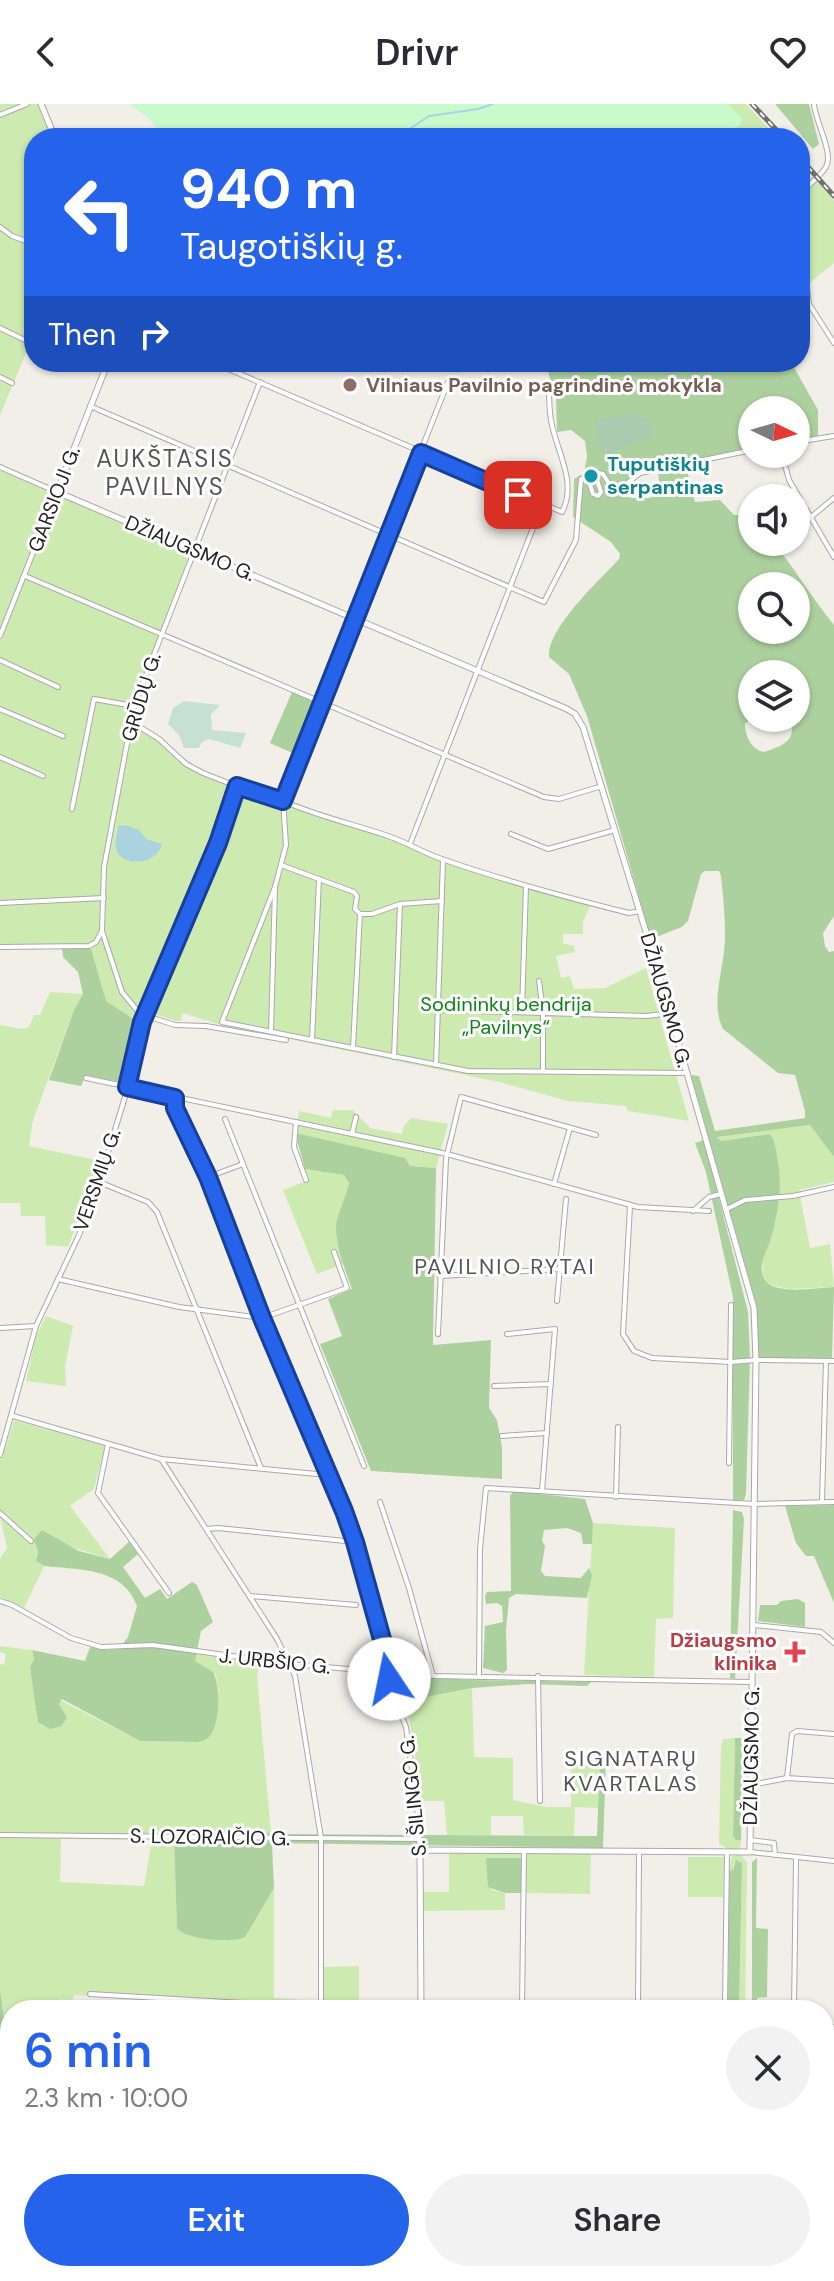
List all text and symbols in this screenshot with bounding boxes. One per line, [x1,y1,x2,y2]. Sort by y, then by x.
text: Drivr [375,29,459,76]
icon: back [24,30,68,74]
icon: heart [766,30,810,74]
text: 940 m [180,152,357,225]
icon: left [48,160,152,264]
text: Taugotiškių g. [180,223,403,270]
icon: right [132,312,176,356]
text: Then [48,315,116,354]
place label: Vilniaus Pavilnio pagrindinė mokykla [366,372,722,398]
marker: Vilniaus Pavilnio pagrindinė mokykla [341,376,359,394]
north arrow [738,396,810,468]
map controls [738,396,810,732]
street label: GARSIOJI G. [22,442,86,556]
district label: AUKŠTASIS PAVILNYS [96,443,234,502]
place label: Tuputiškių serpantinas [607,451,724,500]
pin [484,461,552,529]
marker: Tuputiškių serpantinas [582,467,600,485]
icon: arrive [496,473,540,517]
button: sound [738,484,810,556]
street label: DŽIAUGSMO G. [121,509,259,587]
button: search [738,572,810,644]
street label: GRŪDŲ G. [115,649,167,745]
button: layers [738,660,810,732]
street label: DŽIAUGSMO G. [634,930,698,1070]
park label: Sodininkų bendrija „Pavilnys“ [420,991,592,1040]
street label: VERSMIŲ G. [67,1125,127,1235]
district label: PAVILNIO RYTAI [414,1252,596,1281]
place label: Džiaugsmo klinika [670,1627,777,1676]
position arrow [347,1637,431,1721]
marker: Džiaugsmo klinika [784,1641,806,1663]
street label: J. URBŠIO G. [218,1642,332,1680]
street label: DŽIAUGSMO G. [737,1686,765,1825]
street label: S. ŠILINGO G. [394,1734,432,1858]
district label: SIGNATARŲ KVARTALAS [563,1744,699,1798]
street label: S. LOZORAIČIO G. [130,1823,290,1851]
text: 6 min [24,2019,152,2082]
button: close [726,2026,810,2110]
text: 2.3 km · 10:00 [24,2081,188,2115]
button: Exit [24,2174,409,2266]
button: Share [425,2174,810,2266]

